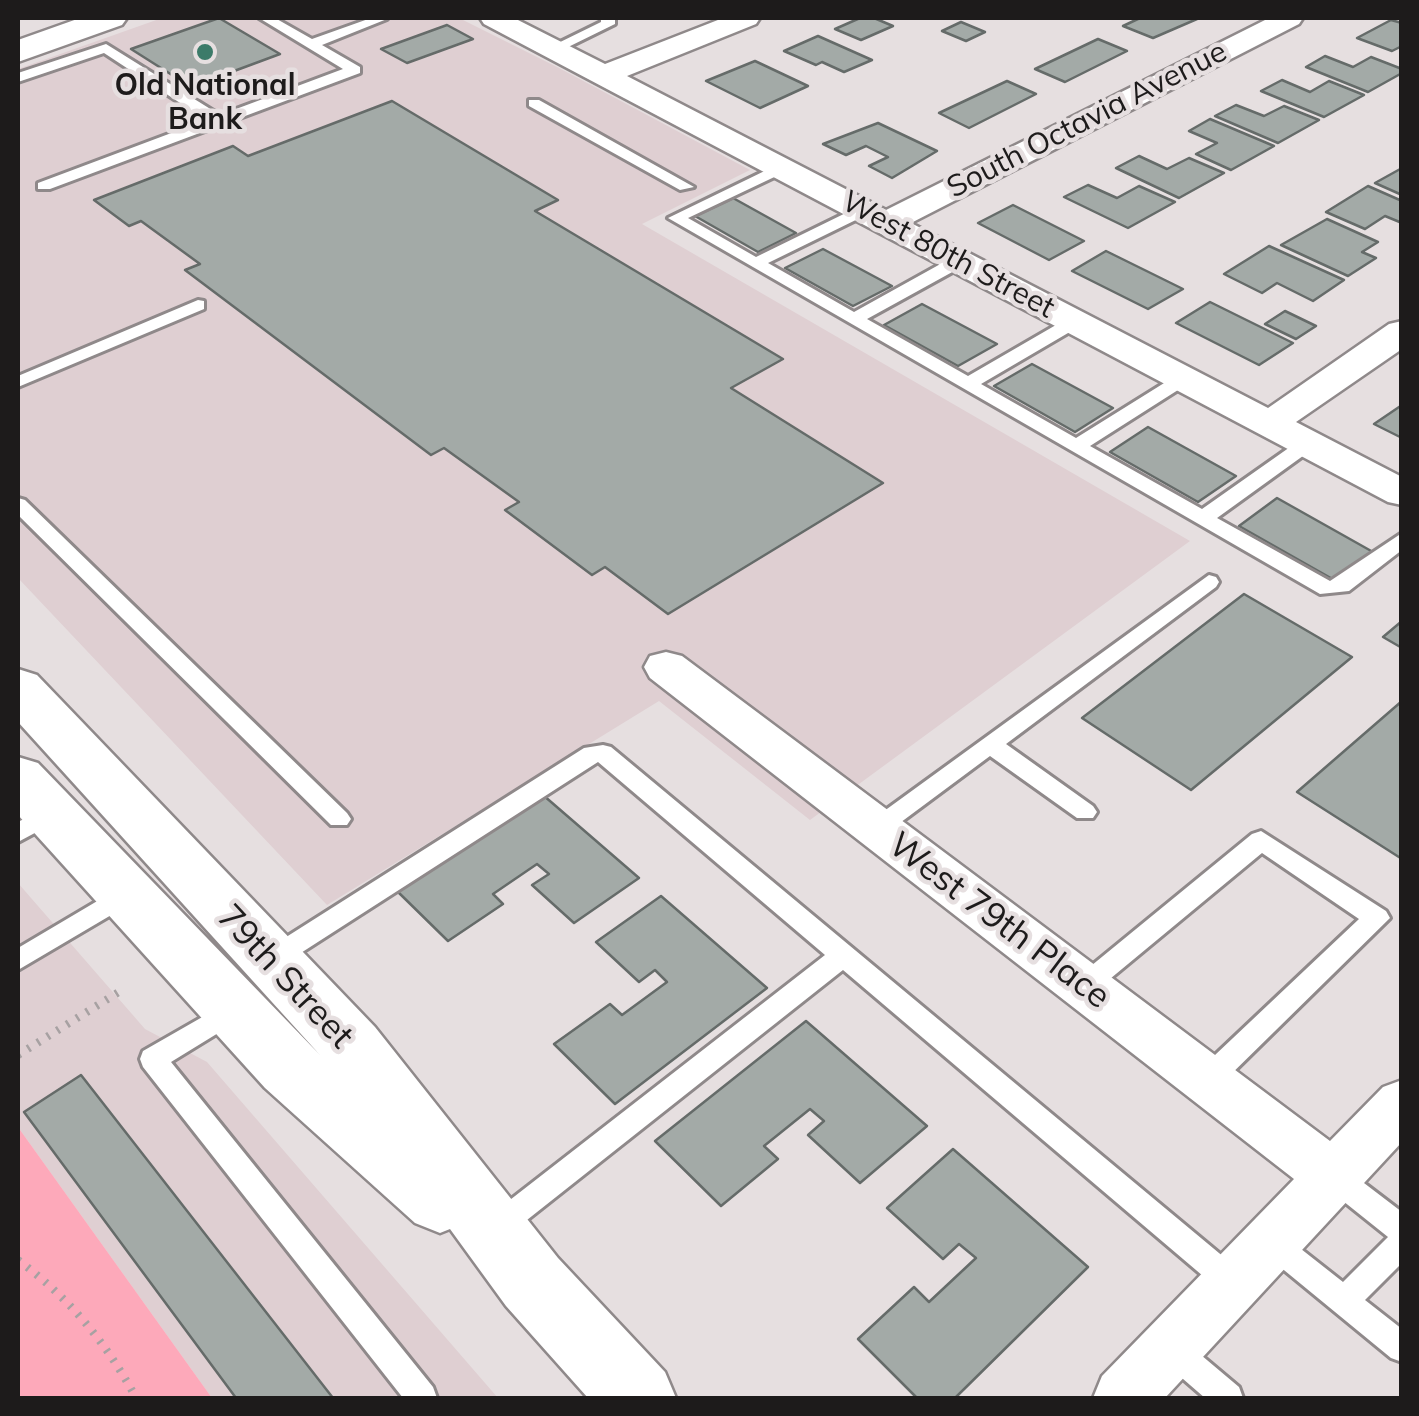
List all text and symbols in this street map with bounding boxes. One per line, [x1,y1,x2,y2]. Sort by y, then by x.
street label: South Octavia Avenue [941,34,1233,206]
marker: Old National Bank [194,41,216,63]
place label: Old National Bank [115,68,295,138]
street label: West 80th Street [835,184,1061,326]
street label: West 79th Place [880,824,1118,1018]
street label: 79th Street [208,897,362,1057]

